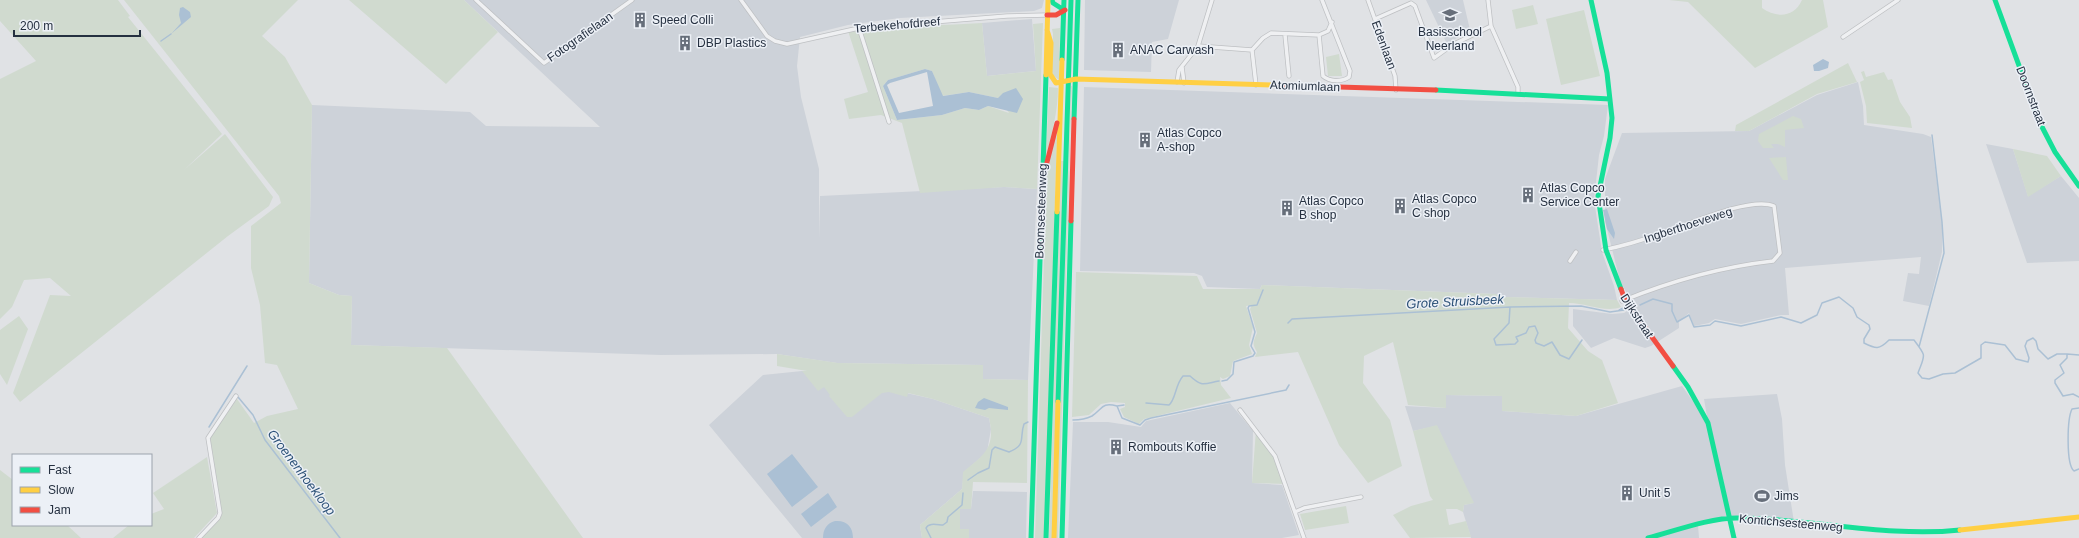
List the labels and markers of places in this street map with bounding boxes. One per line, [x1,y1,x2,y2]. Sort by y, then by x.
school or university icon: Basisschool Neerland [1441,6,1459,24]
building icon: Speed Colli [631,11,649,29]
place label: Speed Colli [652,13,713,27]
place label: Basisschool Neerland [1418,25,1482,53]
building icon: DBP Plastics [676,34,694,52]
place label: DBP Plastics [697,36,766,50]
building icon: ANAC Carwash [1109,41,1127,59]
place label: ANAC Carwash [1130,43,1214,57]
place label: Atlas Copco A-shop [1157,126,1222,154]
building icon: Atlas Copco A-shop [1136,131,1154,149]
place label: Atlas Copco Service Center [1540,181,1619,209]
building icon: Atlas Copco Service Center [1519,186,1537,204]
place label: Atlas Copco C shop [1412,192,1477,220]
place label: Atlas Copco B shop [1299,194,1364,222]
building icon: Atlas Copco C shop [1391,197,1409,215]
building icon: Atlas Copco B shop [1278,199,1296,217]
building icon: Rombouts Koffie [1107,438,1125,456]
place label: Rombouts Koffie [1128,440,1217,454]
building icon: Unit 5 [1618,484,1636,502]
place label: Unit 5 [1639,486,1671,500]
sports icon: Jims [1753,487,1771,505]
place label: Jims [1774,489,1799,503]

